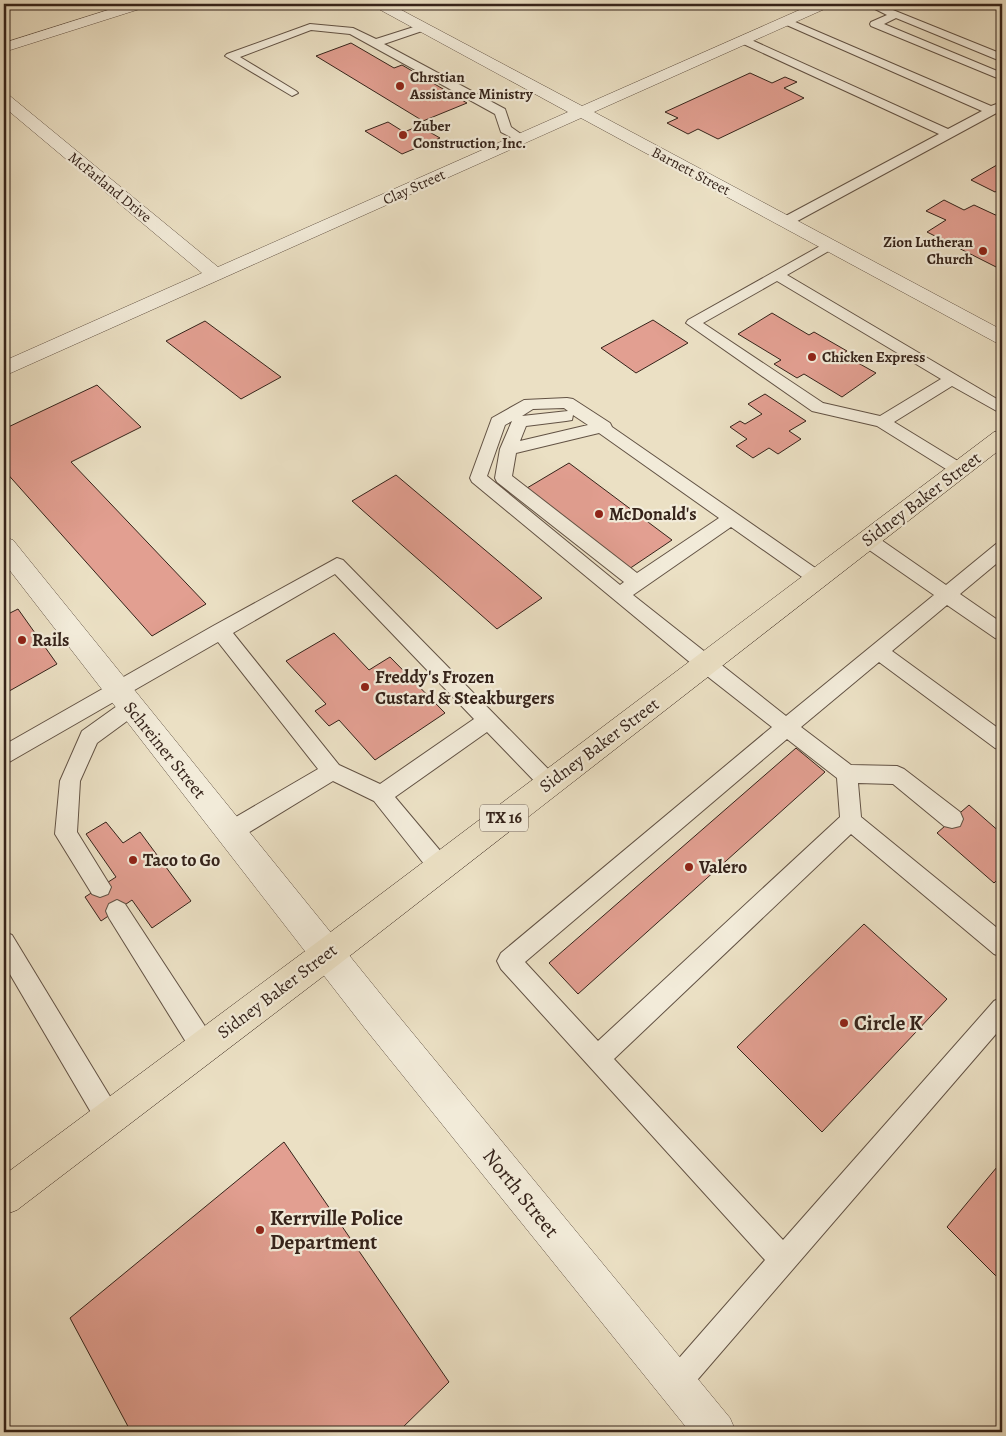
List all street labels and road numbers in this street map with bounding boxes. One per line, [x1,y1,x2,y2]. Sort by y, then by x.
street label: Barnett Street [648,142,734,200]
street label: McFarland Drive [64,147,156,227]
street label: Clay Street [380,164,448,210]
street label: Sidney Baker Street [856,446,986,552]
street label: Sidney Baker Street [534,692,664,798]
street label: Schreiner Street [118,696,212,804]
road number: TX 16 [480,804,528,831]
street label: Sidney Baker Street [212,938,342,1044]
street label: North Street [476,1143,566,1243]

